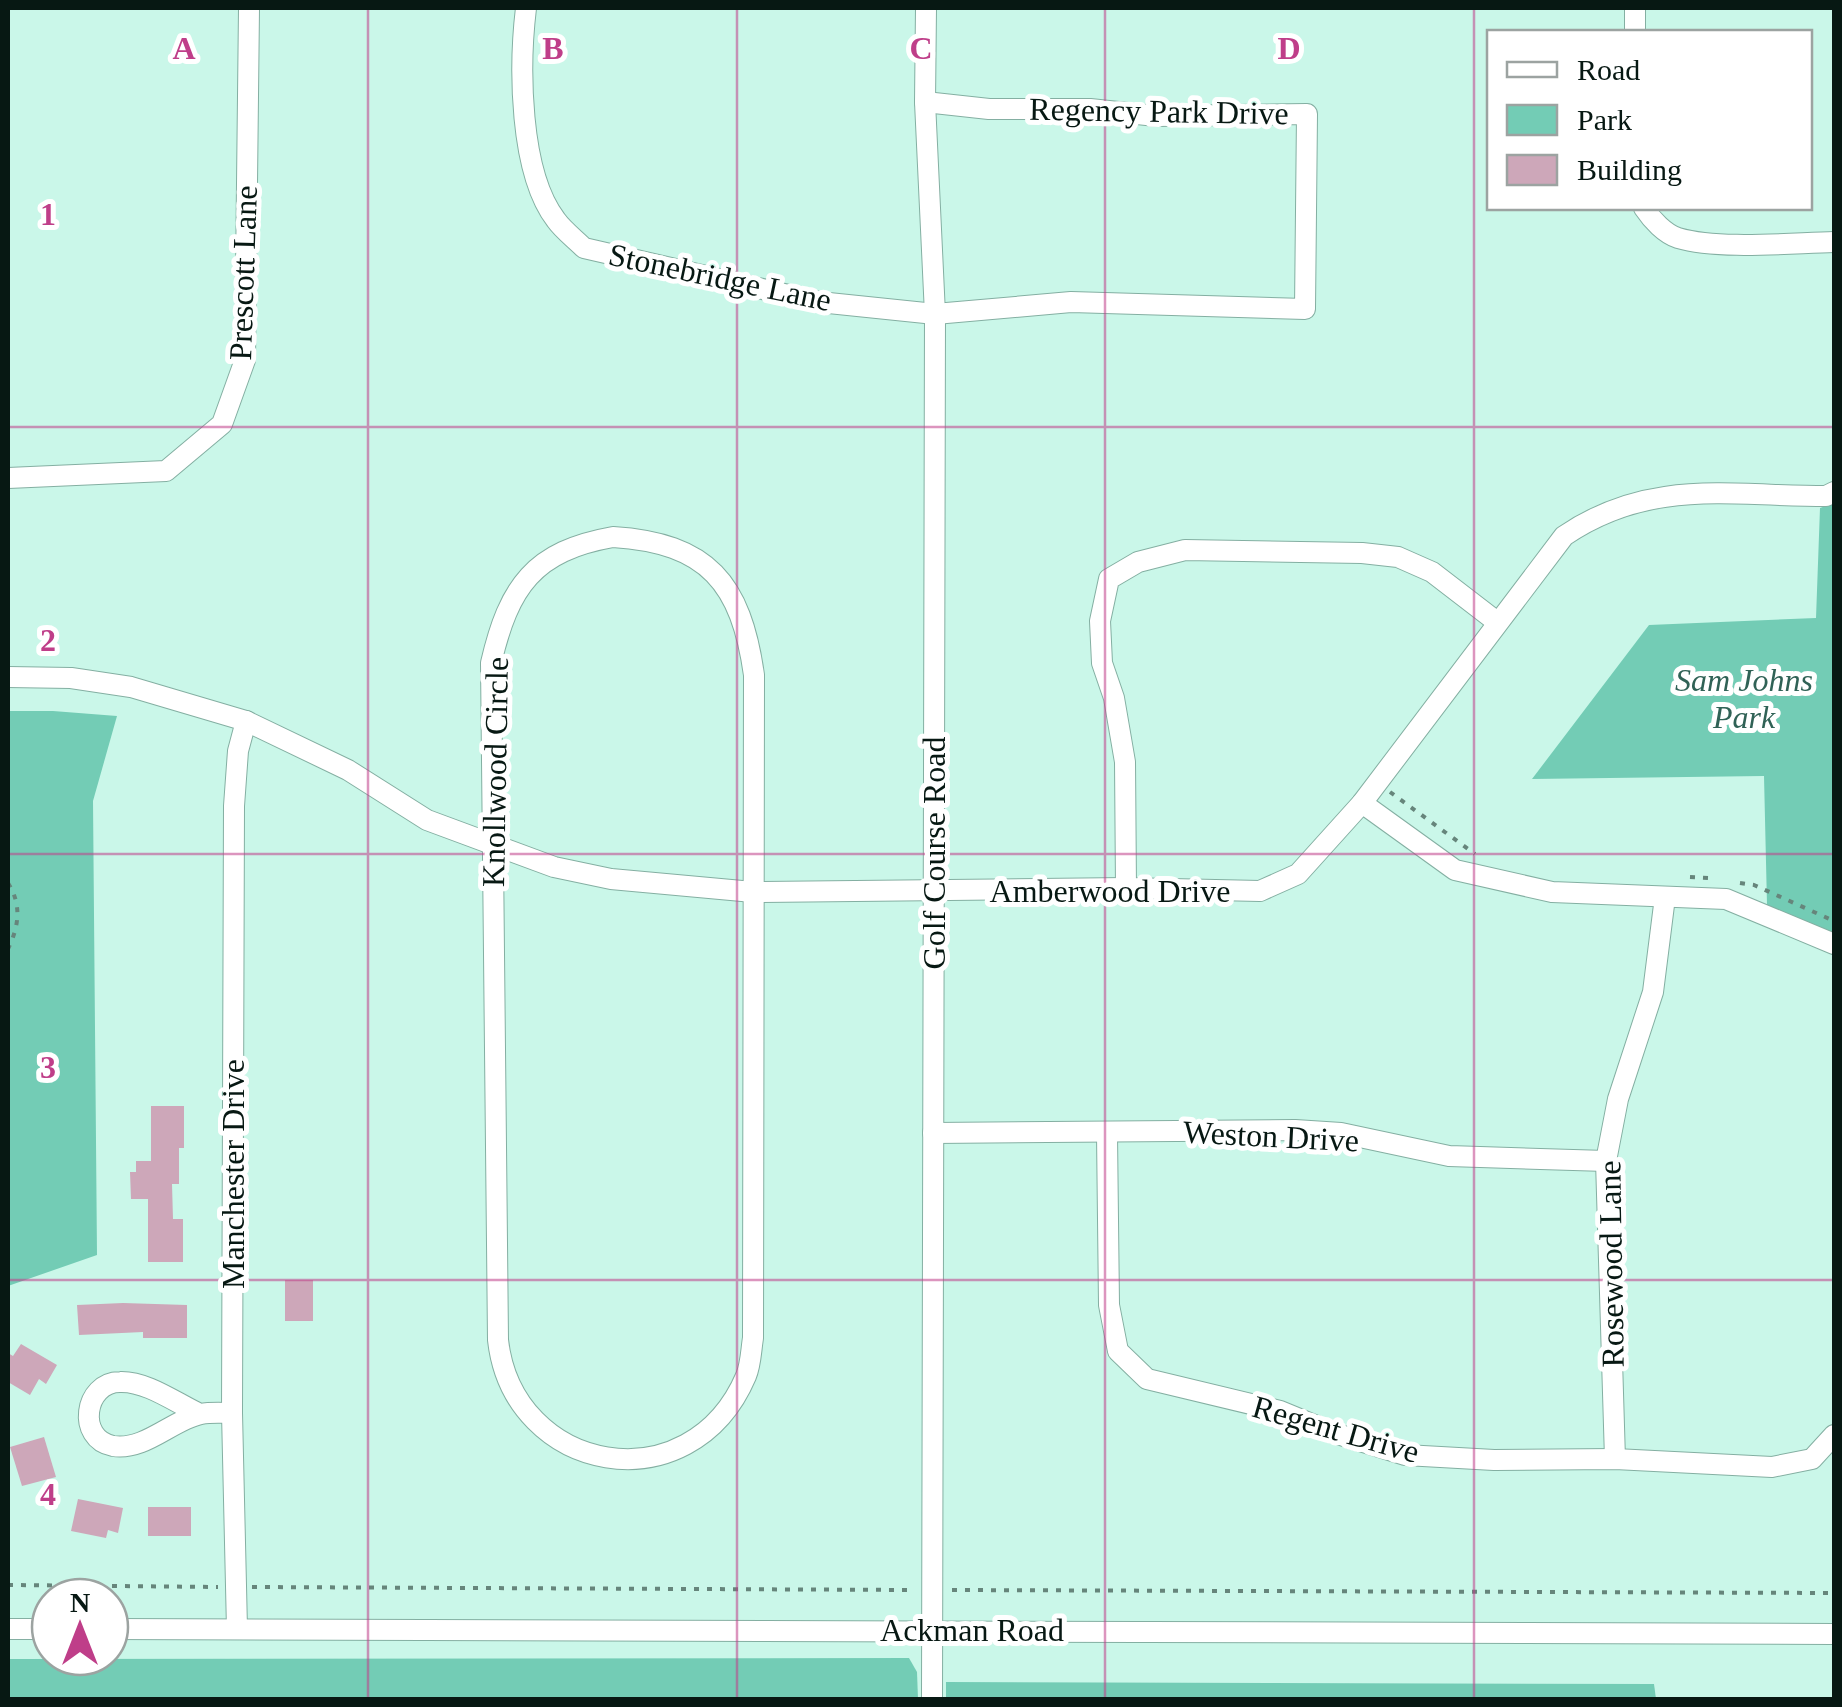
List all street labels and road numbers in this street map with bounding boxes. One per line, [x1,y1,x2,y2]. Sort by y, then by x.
street label: Regency Park Drive [1029,91,1289,131]
street label: Prescott Lane [222,185,264,361]
street label: Stonebridge Lane [605,236,835,318]
street label: Knollwood Circle [475,657,515,887]
street label: Golf Course Road [916,737,952,969]
street label: Amberwood Drive [990,873,1230,909]
street label: Manchester Drive [215,1059,251,1289]
street label: Weston Drive [1182,1113,1360,1159]
street label: Rosewood Lane [1591,1160,1631,1368]
street label: Regent Drive [1249,1388,1423,1470]
street label: Ackman Road [880,1612,1064,1648]

